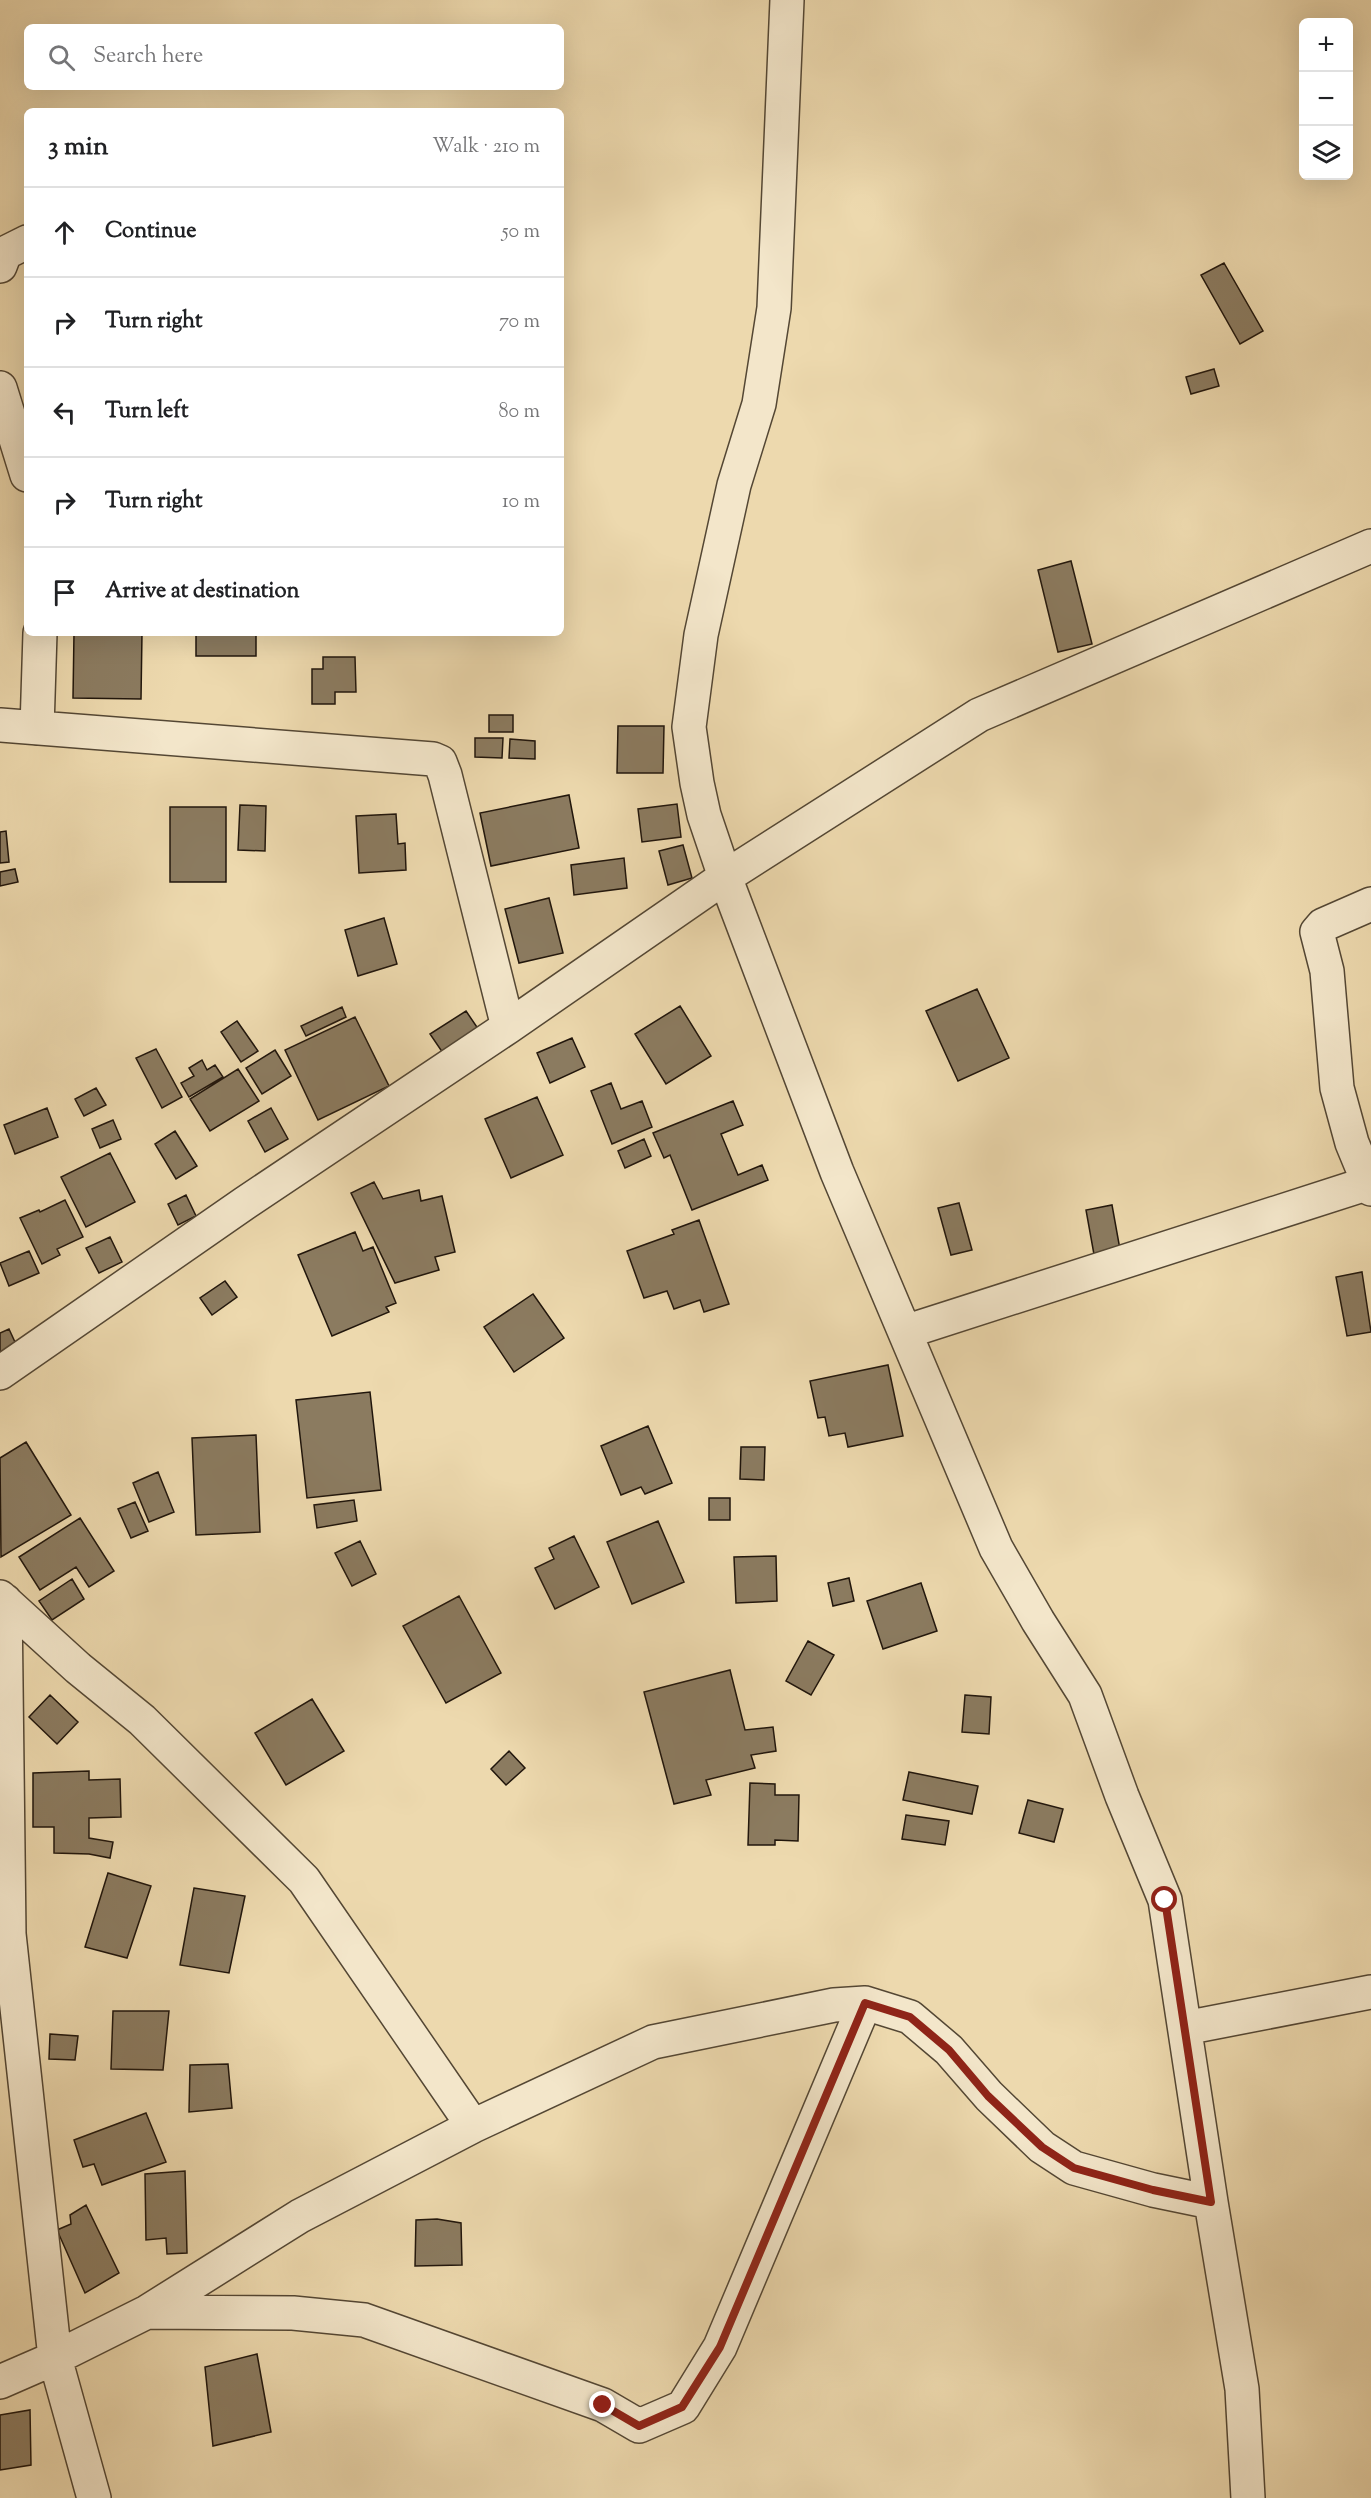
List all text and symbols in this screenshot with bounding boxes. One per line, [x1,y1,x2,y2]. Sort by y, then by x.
map controls [1299,18,1353,180]
button: + [1299,18,1353,72]
search box [24,24,564,90]
icon: search [45,41,78,74]
text: Search here [93,41,203,73]
button: − [1299,72,1353,126]
button: layers [1299,126,1353,180]
text: 3 min [48,129,108,166]
text: Walk · 210 m [432,133,540,162]
icon: ahead [48,216,81,249]
text: Continue [105,216,196,248]
text: 50 m [502,218,540,247]
icon: right [48,306,81,339]
text: Turn right [105,306,202,338]
text: 70 m [499,308,540,337]
icon: left [48,396,81,429]
text: Turn left [105,396,188,428]
text: 80 m [499,398,540,427]
icon: right [48,486,81,519]
text: Turn right [105,486,202,518]
text: 10 m [502,488,540,517]
icon: arrive [48,576,81,609]
text: Arrive at destination [105,576,300,608]
route start [1151,1886,1177,1912]
route end [589,2391,615,2417]

